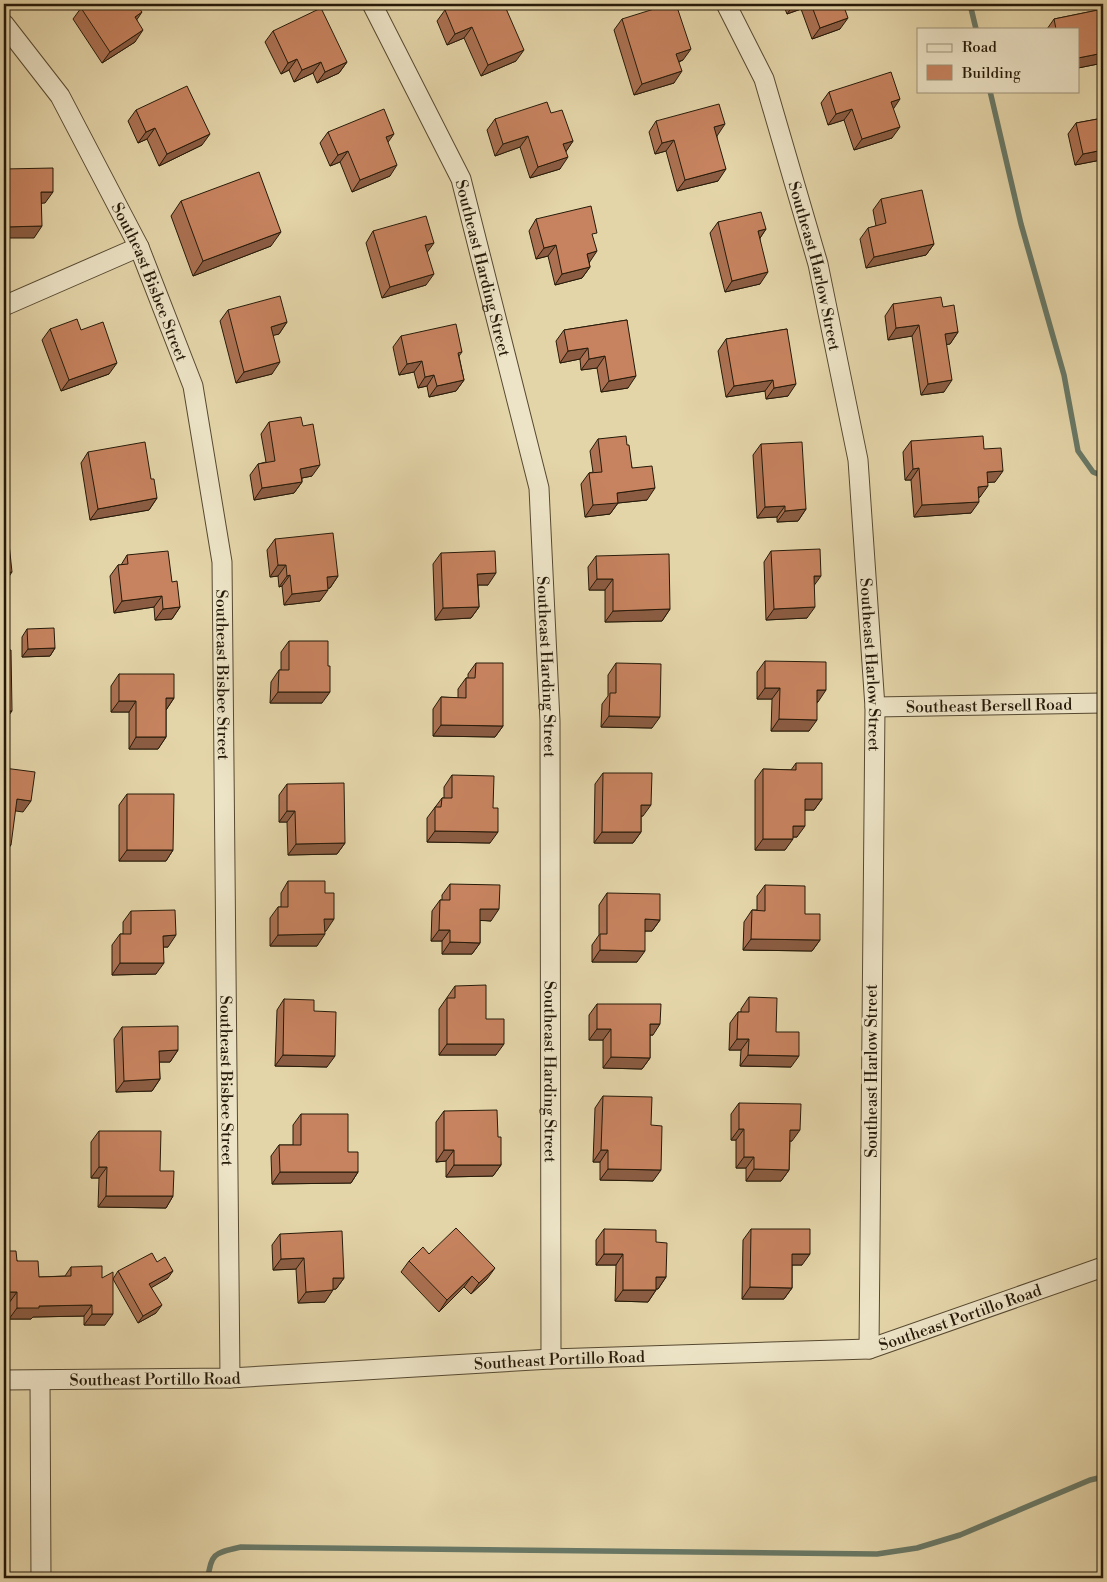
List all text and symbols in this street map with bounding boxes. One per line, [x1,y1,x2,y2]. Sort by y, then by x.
legend [917,28,1080,92]
text: Road [962,38,997,57]
text: Building [961,64,1021,83]
street label: Southeast Harding Street [451,178,514,359]
street label: Southeast Harlow Street [783,179,845,353]
street label: Southeast Bisbee Street [107,199,192,365]
street label: Southeast Harding Street [532,576,559,758]
street label: Southeast Harlow Street [855,577,884,752]
street label: Southeast Bisbee Street [211,589,233,761]
street label: Southeast Bersell Road [906,695,1072,717]
street label: Southeast Harding Street [539,981,560,1163]
street label: Southeast Harlow Street [862,984,882,1158]
street label: Southeast Bisbee Street [215,995,237,1167]
street label: Southeast Portillo Road [876,1280,1044,1356]
street label: Southeast Portillo Road [473,1347,645,1375]
street label: Southeast Portillo Road [69,1368,241,1390]

